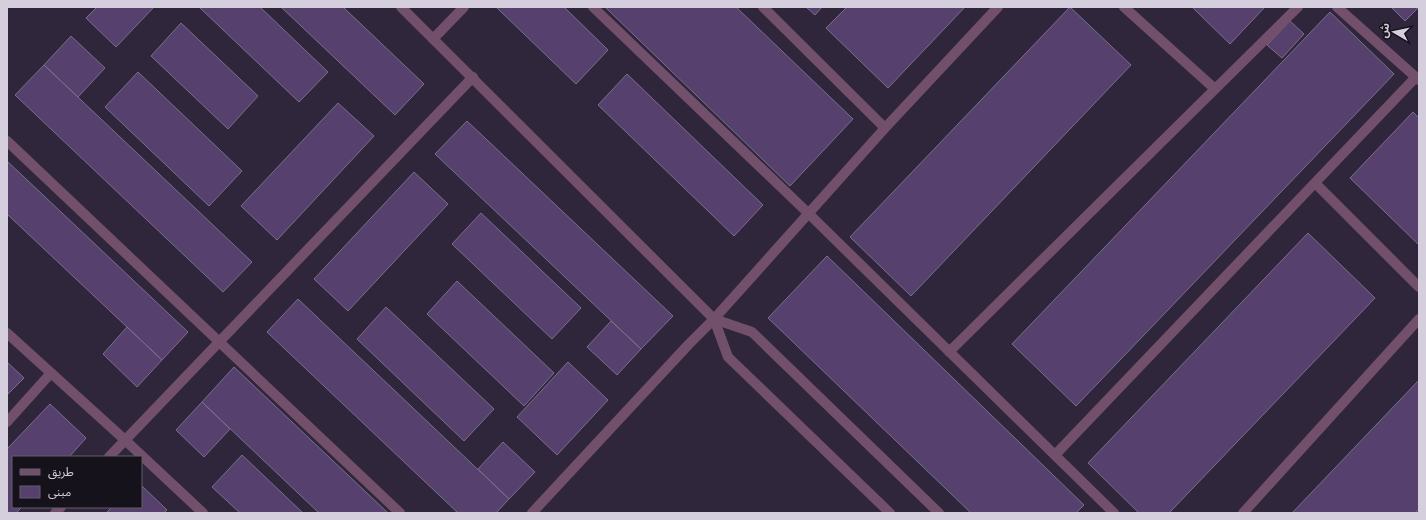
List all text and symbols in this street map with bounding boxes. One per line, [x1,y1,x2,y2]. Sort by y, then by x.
north arrow [1374,12,1414,52]
text: ش [1376,22,1392,39]
legend [12,456,142,508]
text: طريق [48,464,74,480]
text: مبنى [48,484,71,499]

